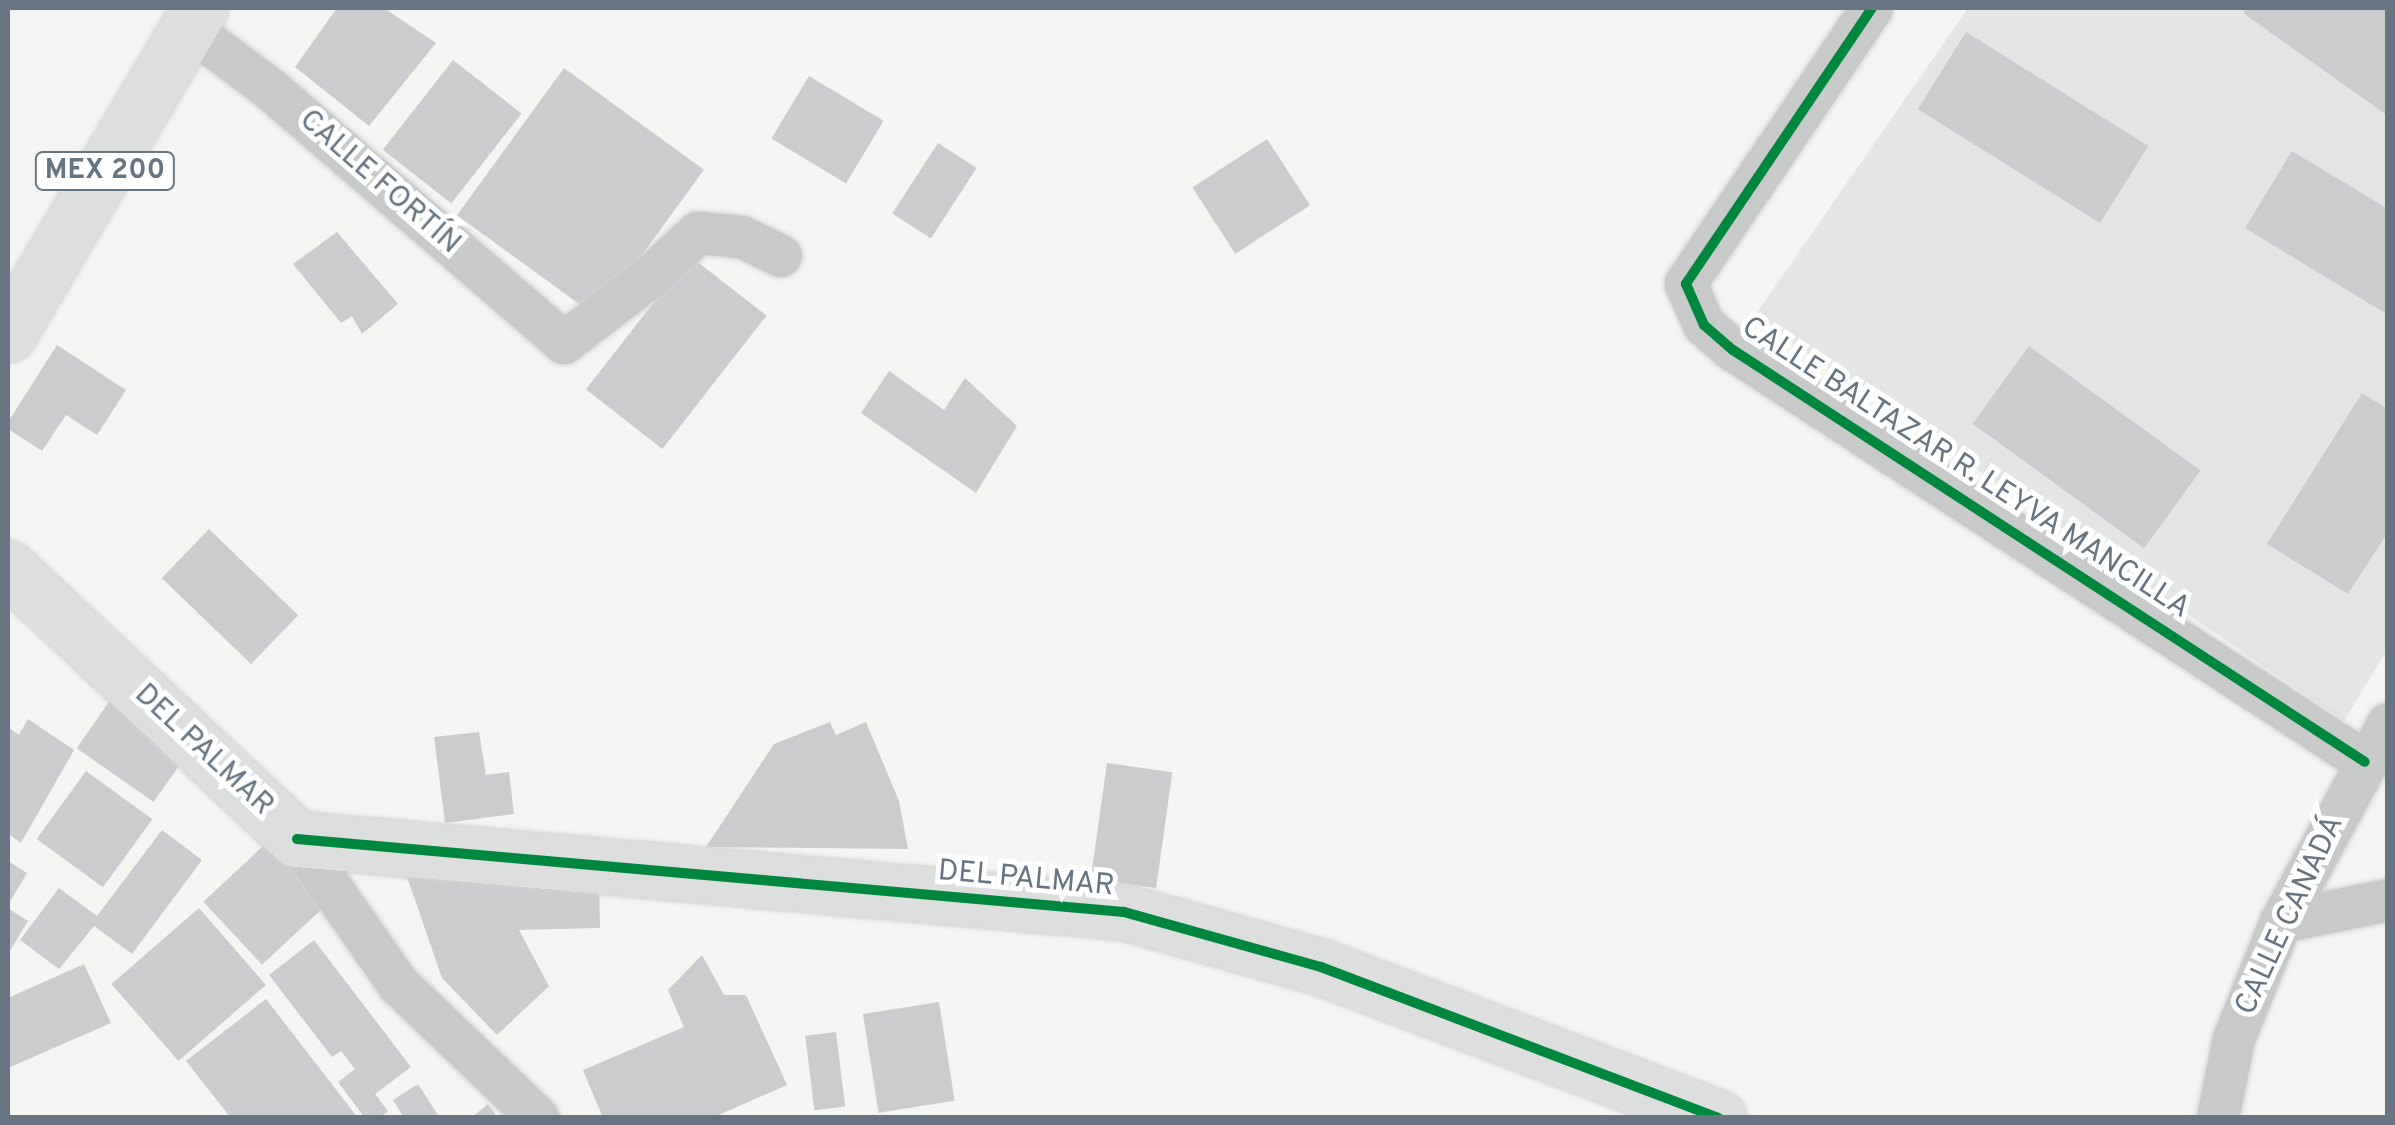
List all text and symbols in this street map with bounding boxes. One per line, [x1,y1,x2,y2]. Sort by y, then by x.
street label: CALLE FORTÍN [291,103,467,263]
road number: MEX 200 [32,148,178,194]
street label: CALLE BALTAZAR R. LEYVA MANCILLA [1734,310,2196,628]
street label: DEL PALMAR [126,677,280,825]
street label: CALLE CANADÁ [2229,811,2353,1021]
street label: DEL PALMAR [936,854,1116,906]

